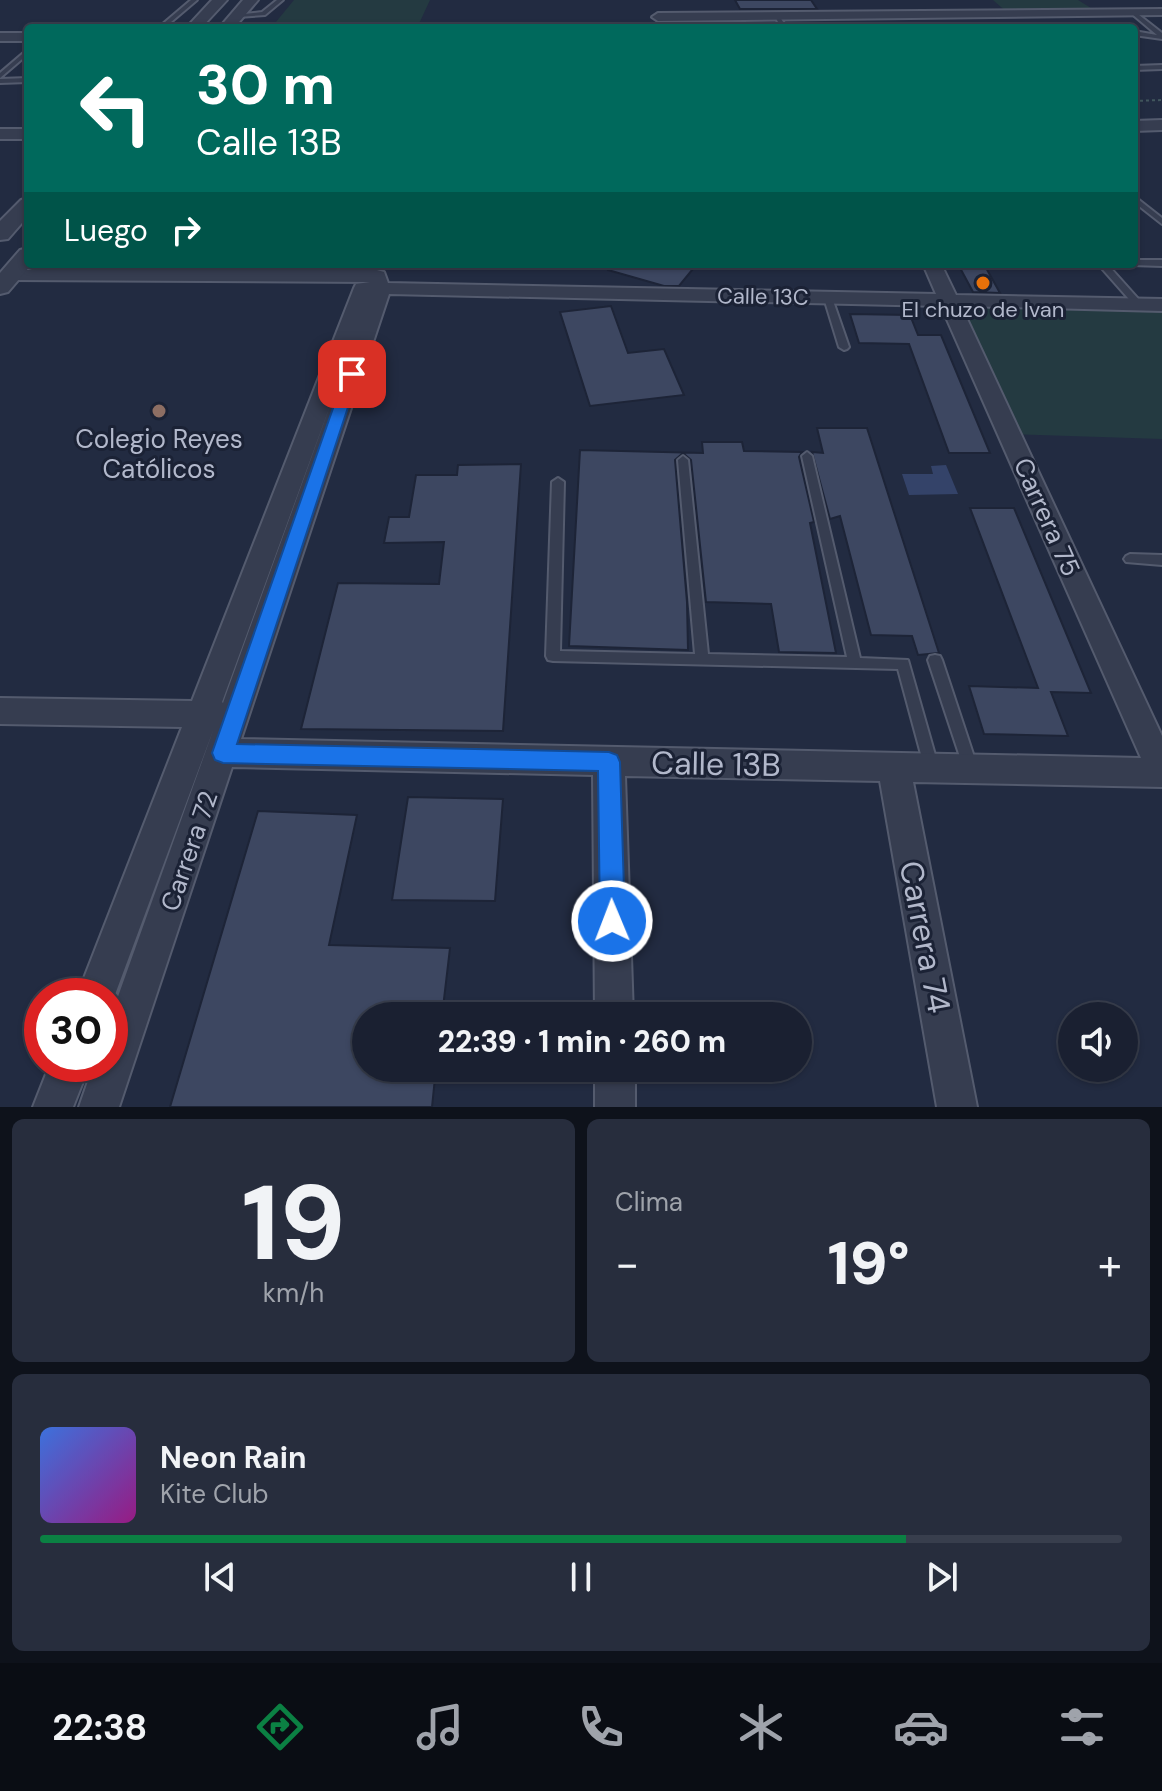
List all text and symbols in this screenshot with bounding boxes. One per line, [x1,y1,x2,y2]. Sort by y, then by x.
text: 30 m [196,48,335,121]
icon: left [64,56,168,160]
text: Calle 13B [196,119,342,166]
icon: right [164,208,208,252]
text: Luego [64,211,148,250]
marker: El chuzo de Ivan [974,274,992,292]
street label: Calle 13C [717,281,809,312]
place label: El chuzo de Ivan [902,295,1064,324]
pin [318,340,386,408]
icon: arrive [330,352,374,396]
marker: Colegio Reyes Católicos [150,402,168,420]
place label: Colegio Reyes Católicos [75,422,243,486]
street label: Carrera 75 [1006,453,1088,581]
street label: Calle 13B [651,742,781,786]
street label: Carrera 72 [153,786,225,916]
street label: Carrera 74 [890,857,960,1017]
position arrow [570,879,654,963]
speed limit sign: 30 [24,978,128,1082]
map controls [1058,1002,1138,1082]
button: sound [1058,1002,1138,1082]
text: 22:39 · 1 min · 260 m [438,1022,726,1061]
text: 19 [242,1156,345,1291]
text: Clima [615,1185,683,1219]
text: 19° [827,1224,910,1303]
text: − [615,1235,639,1293]
text: + [1098,1235,1122,1293]
text: km/h [263,1276,324,1310]
text: Neon Rain [160,1438,306,1477]
text: Kite Club [160,1477,269,1511]
icon: previous [198,1555,242,1599]
icon: pause [559,1555,603,1599]
icon: next [920,1555,964,1599]
icon: directions [252,1699,308,1755]
icon: music [412,1699,468,1755]
icon: phone [573,1699,629,1755]
icon: climate [733,1699,789,1755]
icon: car [893,1699,949,1755]
icon: filters [1054,1699,1110,1755]
text: 22:38 [52,1704,147,1751]

